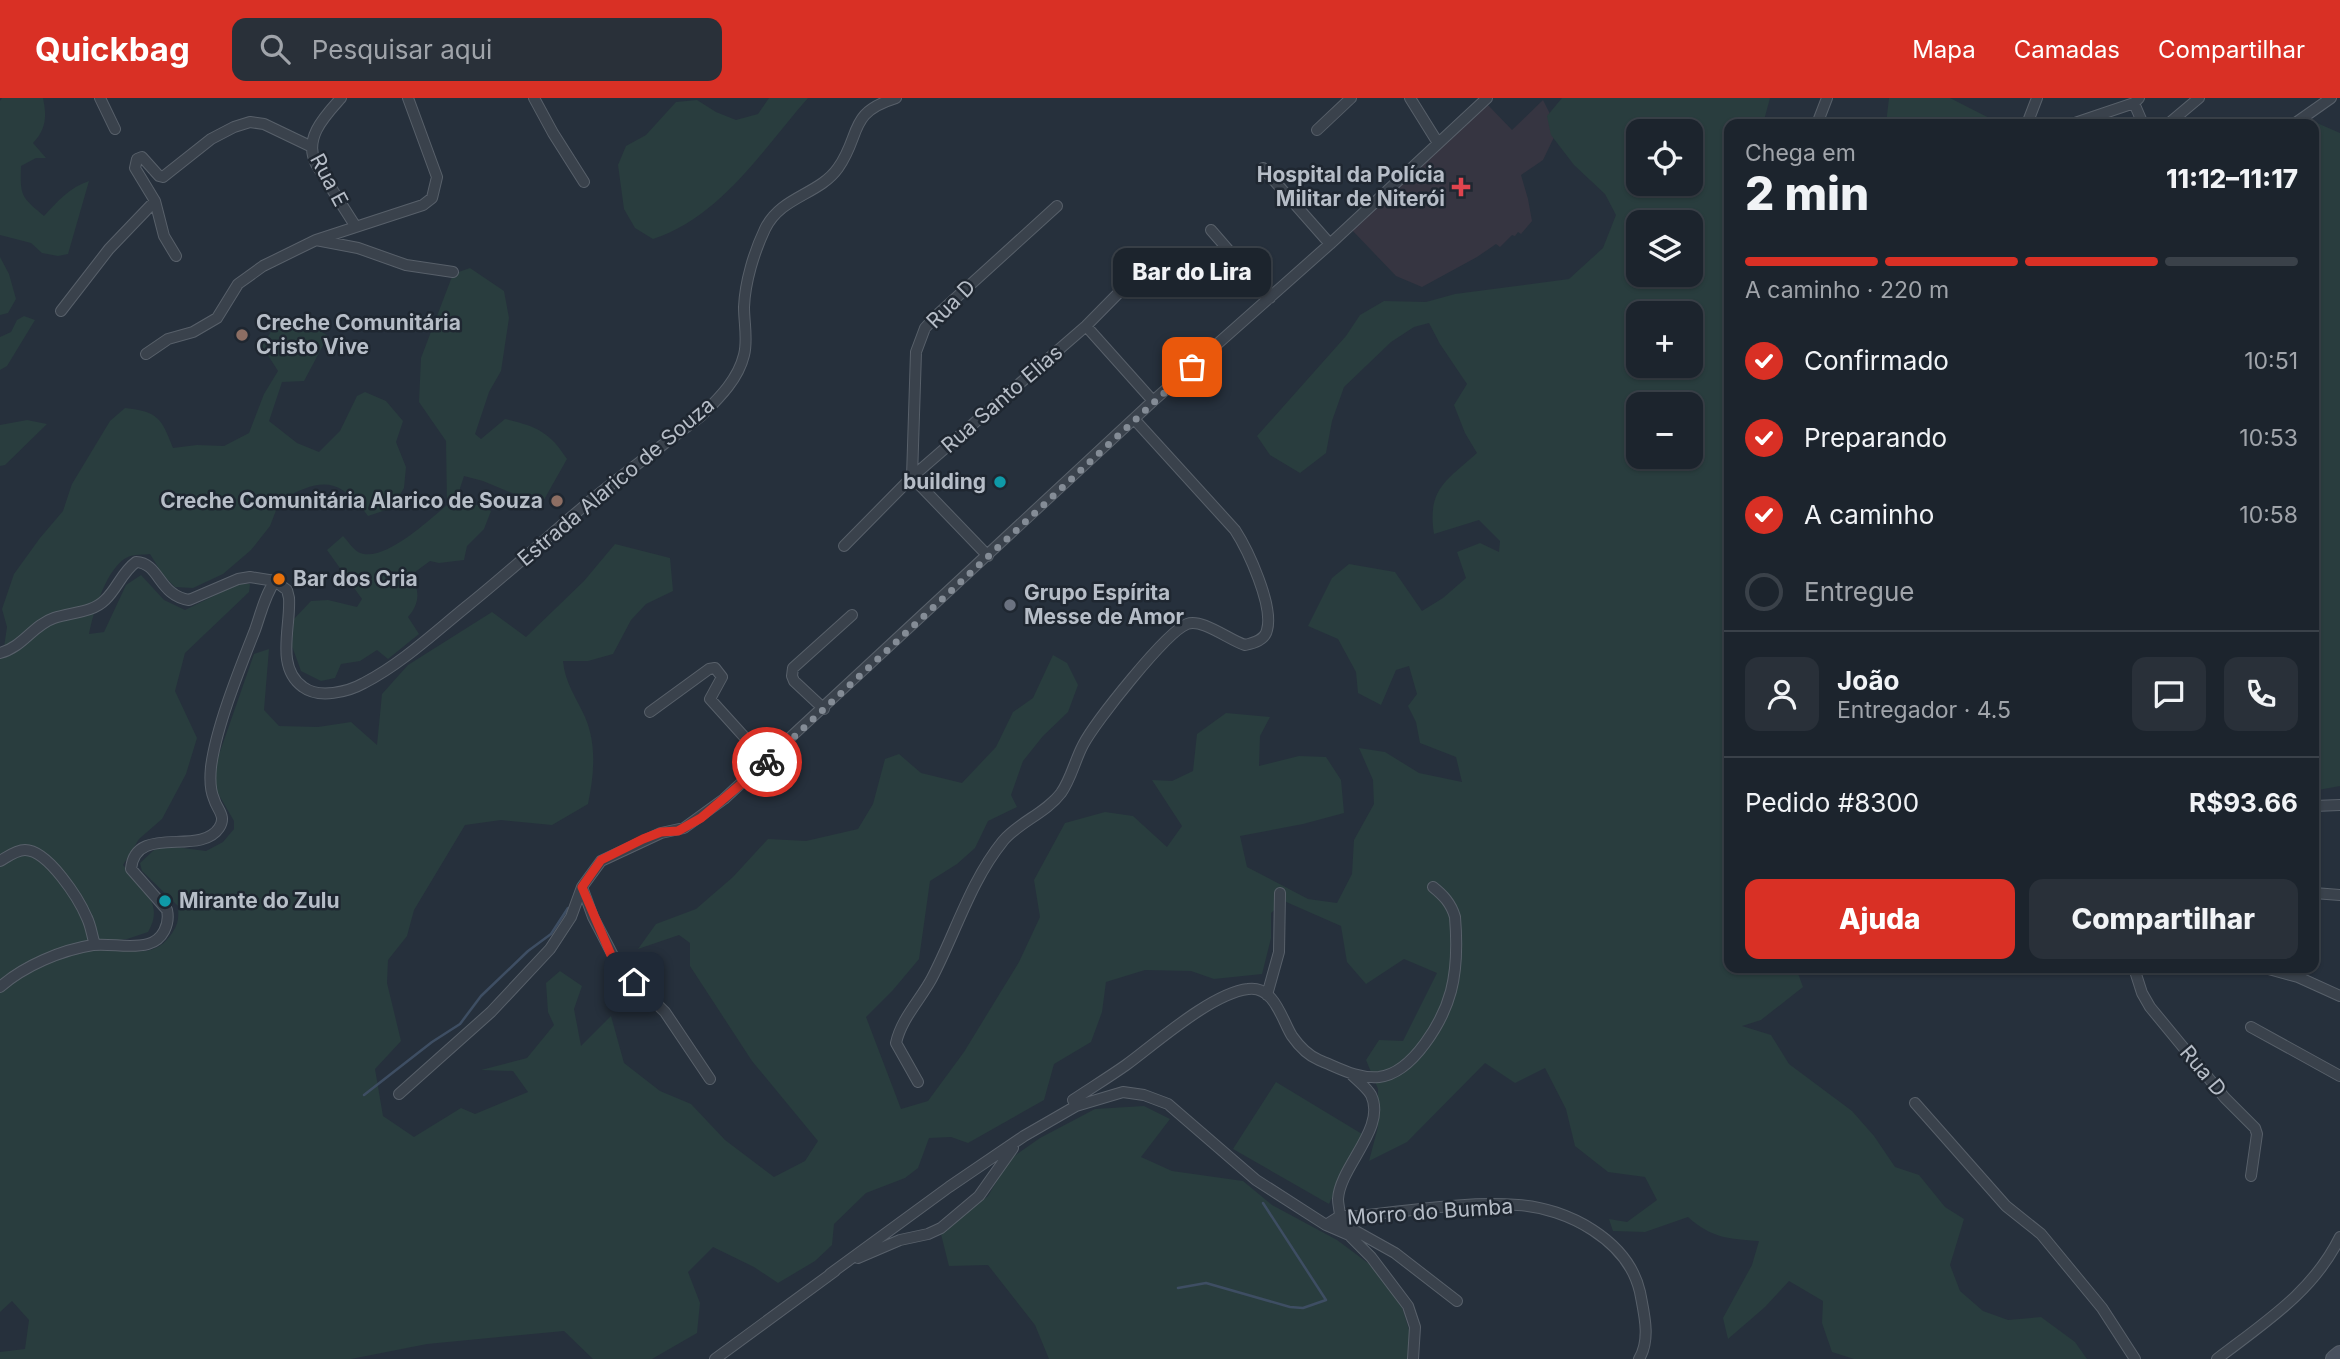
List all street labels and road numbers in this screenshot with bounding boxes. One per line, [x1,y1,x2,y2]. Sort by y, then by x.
street label: Rua E [305,149,354,210]
street label: Rua D [921,274,980,333]
street label: Rua Santo Elias [936,339,1067,458]
street label: Estrada Alarico de Souza [512,392,719,571]
street label: Rua D [2175,1040,2232,1101]
street label: Morro do Bumba [1346,1193,1514,1230]

